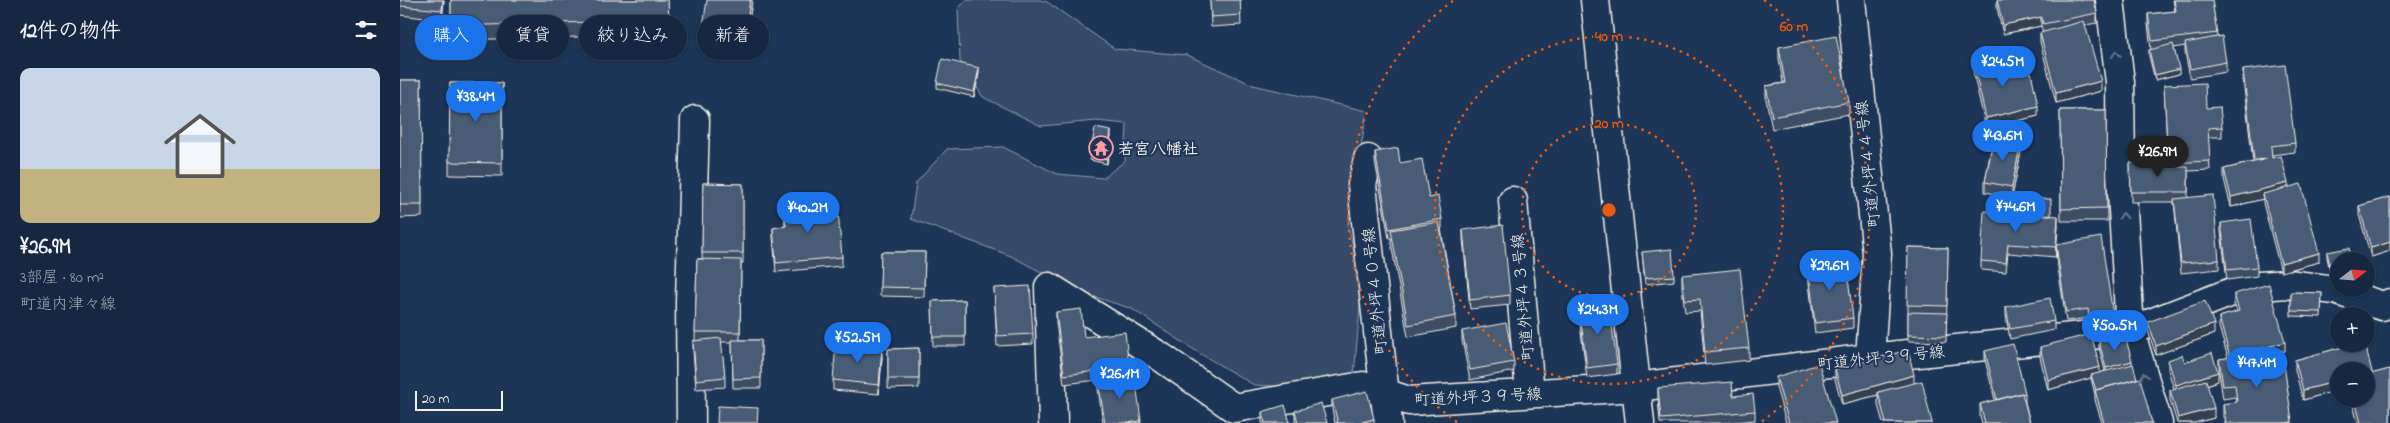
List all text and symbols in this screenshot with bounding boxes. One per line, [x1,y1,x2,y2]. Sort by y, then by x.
chip: 購入 [415,15,487,60]
chip: 賃貸 [497,15,569,60]
chip: 絞り込み [579,15,687,60]
chip: 新着 [697,15,769,60]
icon: filters [352,16,380,44]
text: 60 m [1779,16,1809,38]
text: 12件の物件 [20,17,121,47]
text: 40 m [1594,26,1623,48]
pin: ¥24.5M [1962,46,2044,88]
text: ¥24.5M [1982,50,2024,74]
one-way arrow [2111,50,2122,58]
pin: ¥38.4M [435,80,517,123]
text: ¥38.4M [457,85,495,109]
street label: 町道外坪４４号線 [1850,99,1888,229]
icon: home [155,101,245,191]
text: 20 m [1593,113,1624,135]
pin: ¥43.6M [1962,120,2044,162]
text: ¥43.6M [1983,124,2023,148]
temple icon: 若宮八幡社 [1088,135,1114,161]
pin: ¥26.9M [2117,136,2199,178]
place label: 若宮八幡社 [1118,138,1198,162]
text: ¥26.9M [2138,140,2178,164]
pin: ¥74.6M [1975,190,2057,233]
pin: ¥40.2M [767,192,849,234]
text: ¥74.6M [1996,195,2036,219]
text: ¥40.2M [788,196,828,220]
centre of rings [1600,201,1618,219]
one-way arrow [2118,212,2129,220]
street label: 町道外坪４０号線 [1357,226,1395,356]
street label: 町道外坪４３号線 [1506,232,1542,362]
text: ¥26.9M [20,233,71,263]
pin: ¥29.6M [1789,250,1871,292]
north arrow [2330,252,2375,298]
map controls [2330,252,2375,407]
text: ¥29.6M [1810,254,1850,278]
text: 3部屋 · 80 m² [20,266,104,290]
text: 町道内津々線 [20,293,116,317]
pin: ¥24.3M [1557,294,1639,336]
text: ¥24.3M [1578,298,1618,322]
button: + [2330,307,2375,352]
pin: ¥50.5M [2074,310,2156,352]
text: ¥50.5M [2093,314,2137,338]
pin: ¥52.5M [817,322,899,364]
text: ¥52.5M [835,326,881,350]
street label: 町道外坪３９号線 [1816,340,1946,378]
pin: ¥47.4M [2216,346,2298,389]
text: ¥47.4M [2238,351,2277,375]
pin: ¥26.1M [1079,358,1161,400]
text: ¥26.1M [1100,362,1140,386]
button: − [2330,362,2375,407]
one-way arrow [2139,373,2149,381]
street label: 町道外坪３９号線 [1414,383,1543,413]
scale bar [415,388,502,411]
text: 20 m [422,389,449,410]

